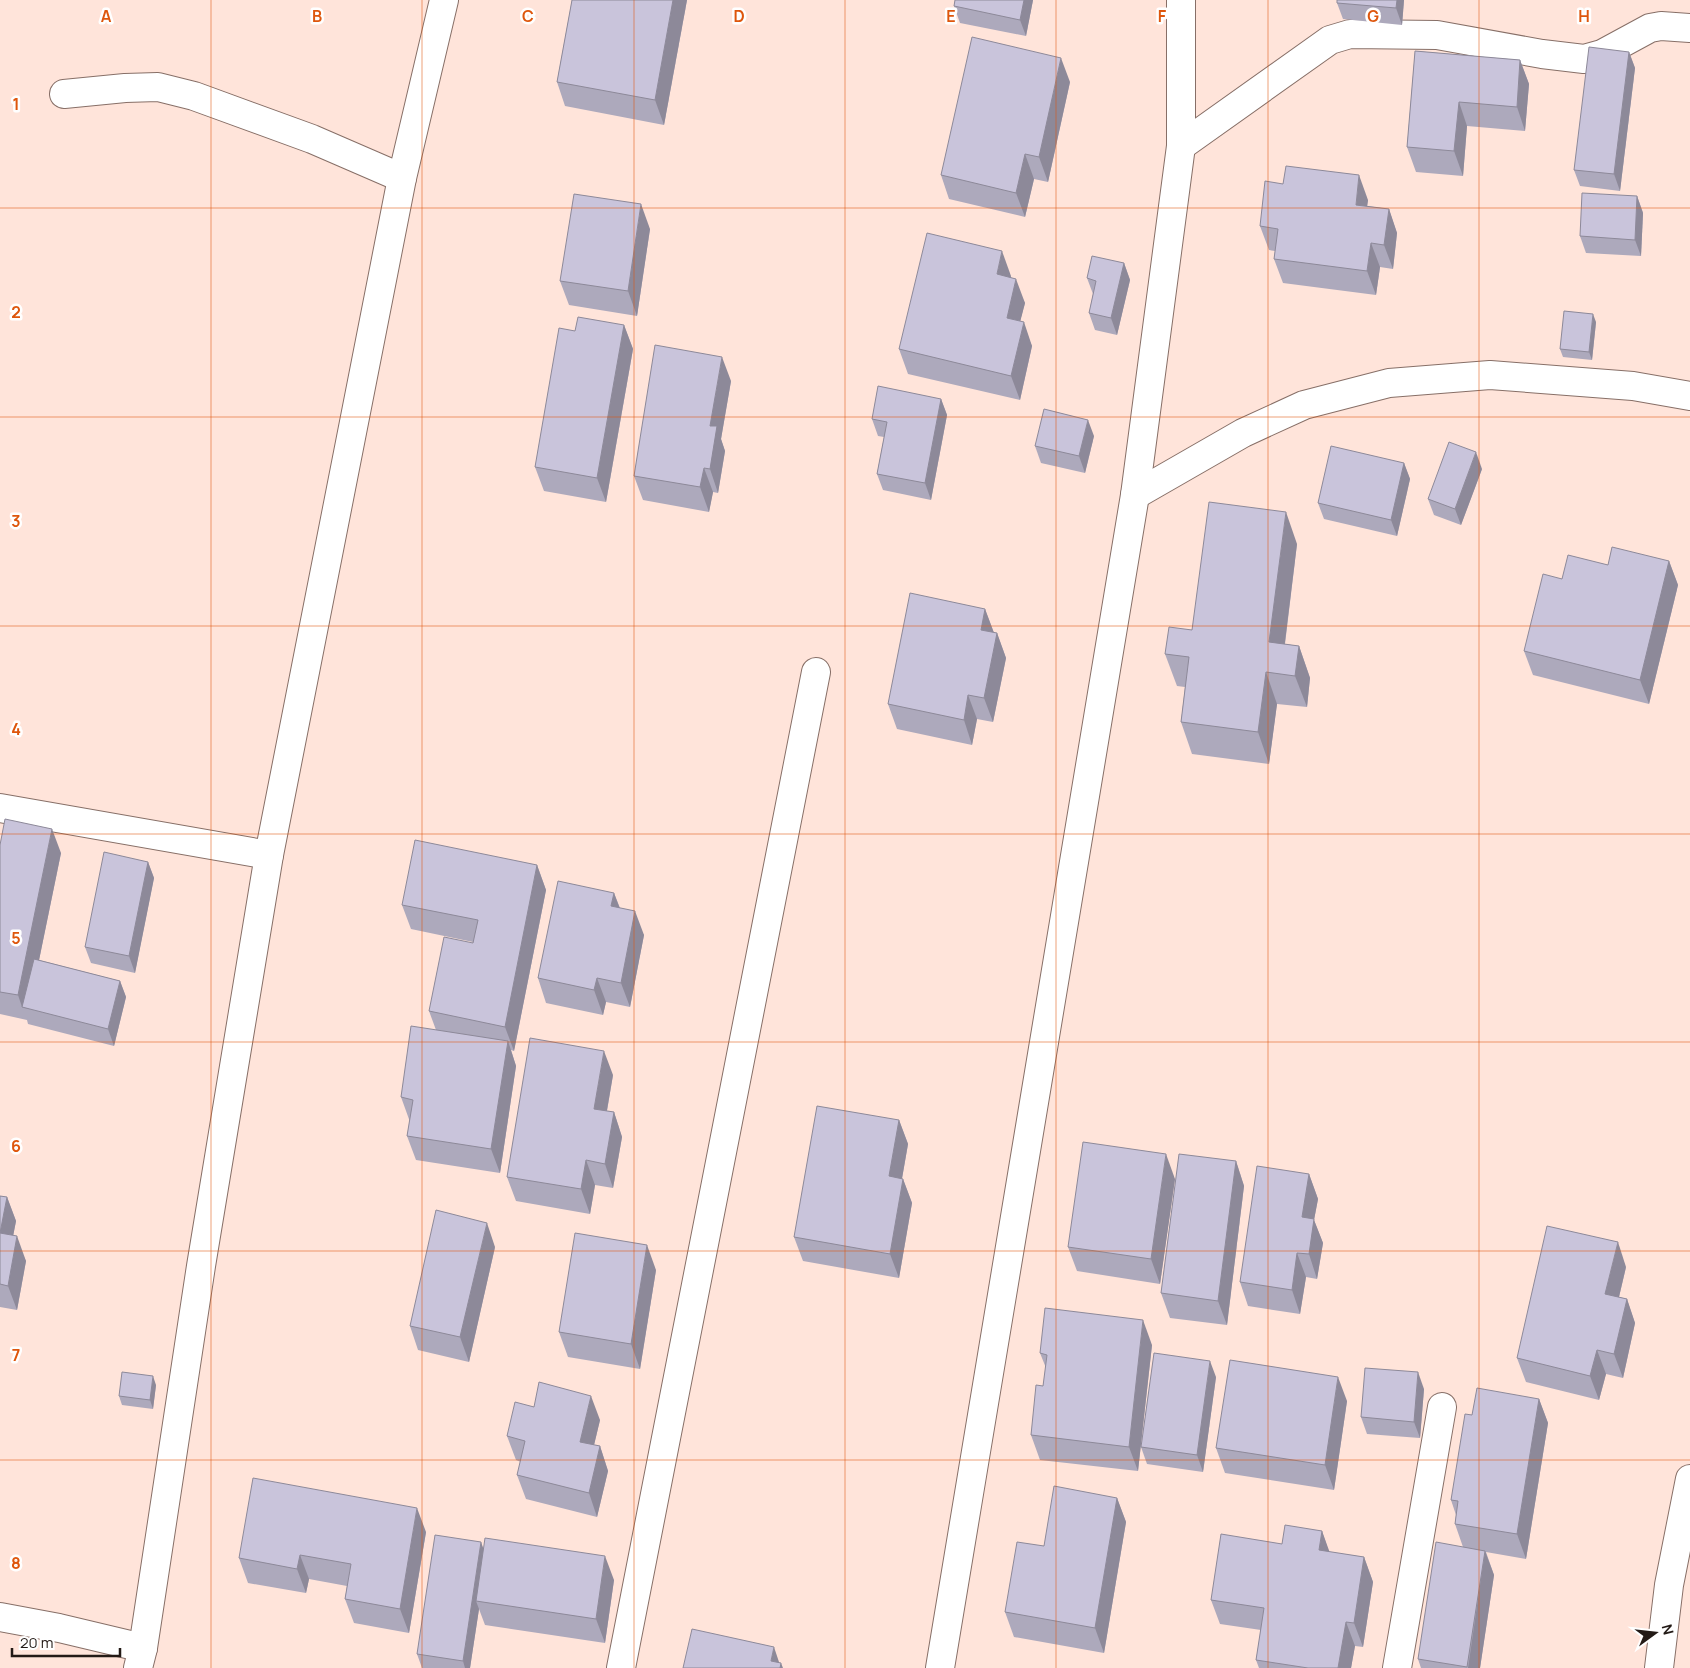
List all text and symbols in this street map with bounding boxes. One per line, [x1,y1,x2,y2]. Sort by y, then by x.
text: A [101,5,112,27]
text: B [312,5,322,27]
text: C [522,5,534,27]
text: D [733,5,745,27]
text: E [946,5,956,27]
text: F [1158,5,1167,27]
text: G [1367,5,1379,27]
text: H [1578,5,1590,27]
text: 1 [12,93,20,115]
text: 2 [11,301,21,323]
text: 3 [11,510,21,532]
text: 4 [11,718,21,740]
text: 5 [11,927,21,949]
text: 6 [11,1135,21,1157]
text: 7 [12,1344,20,1366]
text: 8 [11,1552,21,1574]
north arrow [1630,1608,1680,1658]
text: N [1658,1622,1679,1637]
scale bar [12,1626,120,1658]
text: 20 m [20,1632,53,1653]

